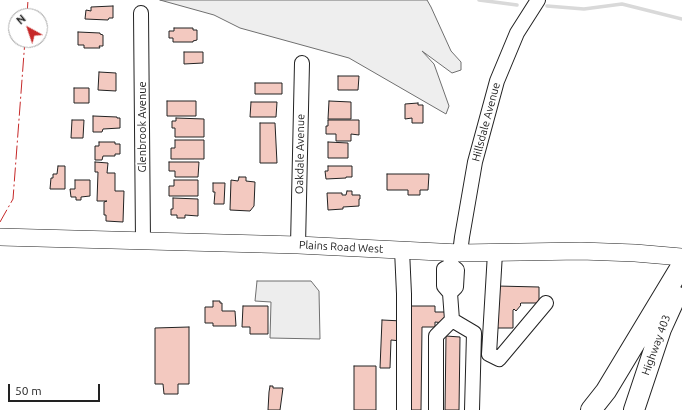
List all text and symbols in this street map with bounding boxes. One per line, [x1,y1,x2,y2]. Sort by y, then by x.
north arrow [8,8,48,48]
text: N [14,12,28,27]
street label: Glenbrook Avenue [135,81,149,173]
street label: Hillsdale Avenue [469,81,503,163]
street label: Oakdale Avenue [293,114,307,194]
street label: Plains Road West [298,238,384,256]
street label: Highway 403 [639,313,673,377]
scale bar [10,376,102,402]
text: 50 m [15,384,42,397]

